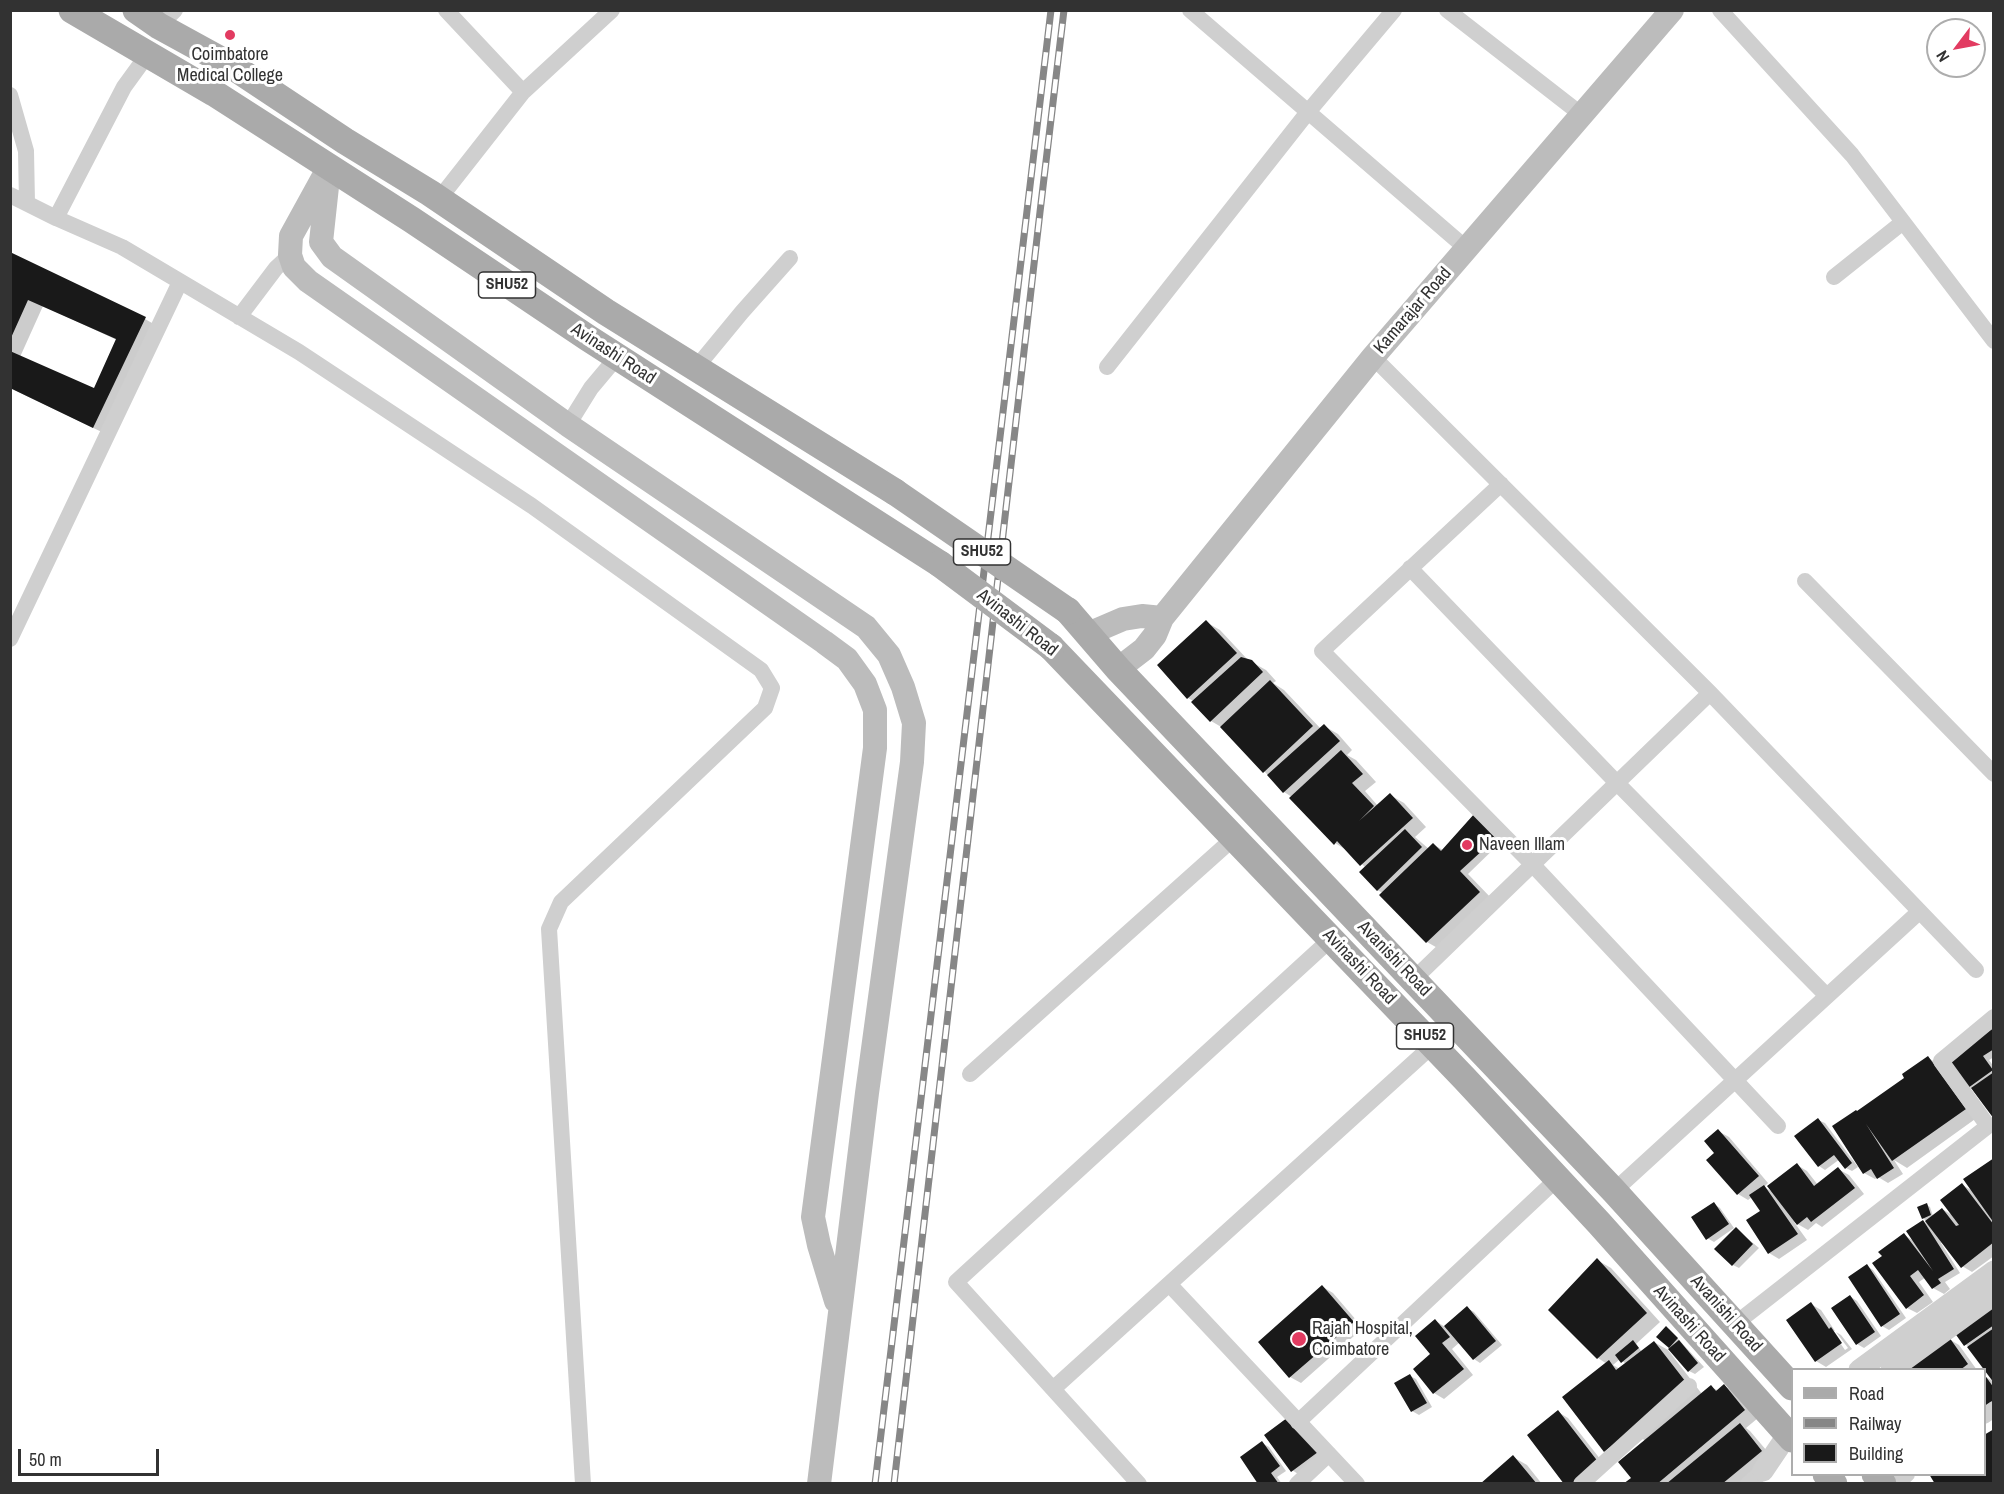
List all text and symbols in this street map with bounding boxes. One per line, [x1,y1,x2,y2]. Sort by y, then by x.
north arrow [1926,18,1986,78]
marker: Coimbatore Medical College [223,28,237,42]
place label: Coimbatore Medical College [177,44,283,86]
text: N [1931,47,1954,66]
street label: Kamarajar Road [1370,263,1456,359]
road number: SHU52 [478,272,536,298]
street label: Avinashi Road [567,319,659,389]
road number: SHU52 [954,539,1010,565]
street label: Avinashi Road [972,585,1062,661]
place label: Naveen Illam [1479,834,1565,856]
marker: Naveen Illam [1460,838,1474,852]
street label: Avanishi Road [1353,917,1435,1001]
street label: Avinashi Road [1318,925,1400,1009]
road number: SHU52 [1396,1023,1454,1049]
street label: Avanishi Road [1686,1271,1766,1357]
street label: Avinashi Road [1649,1281,1729,1367]
place label: Rajah Hospital, Coimbatore [1312,1318,1413,1360]
marker: Rajah Hospital, Coimbatore [1290,1330,1308,1348]
legend [1791,1368,1986,1476]
text: Road [1849,1381,1884,1406]
text: Railway [1849,1411,1902,1436]
scale bar [21,1437,162,1475]
text: Building [1849,1441,1903,1466]
text: 50 m [29,1447,62,1472]

